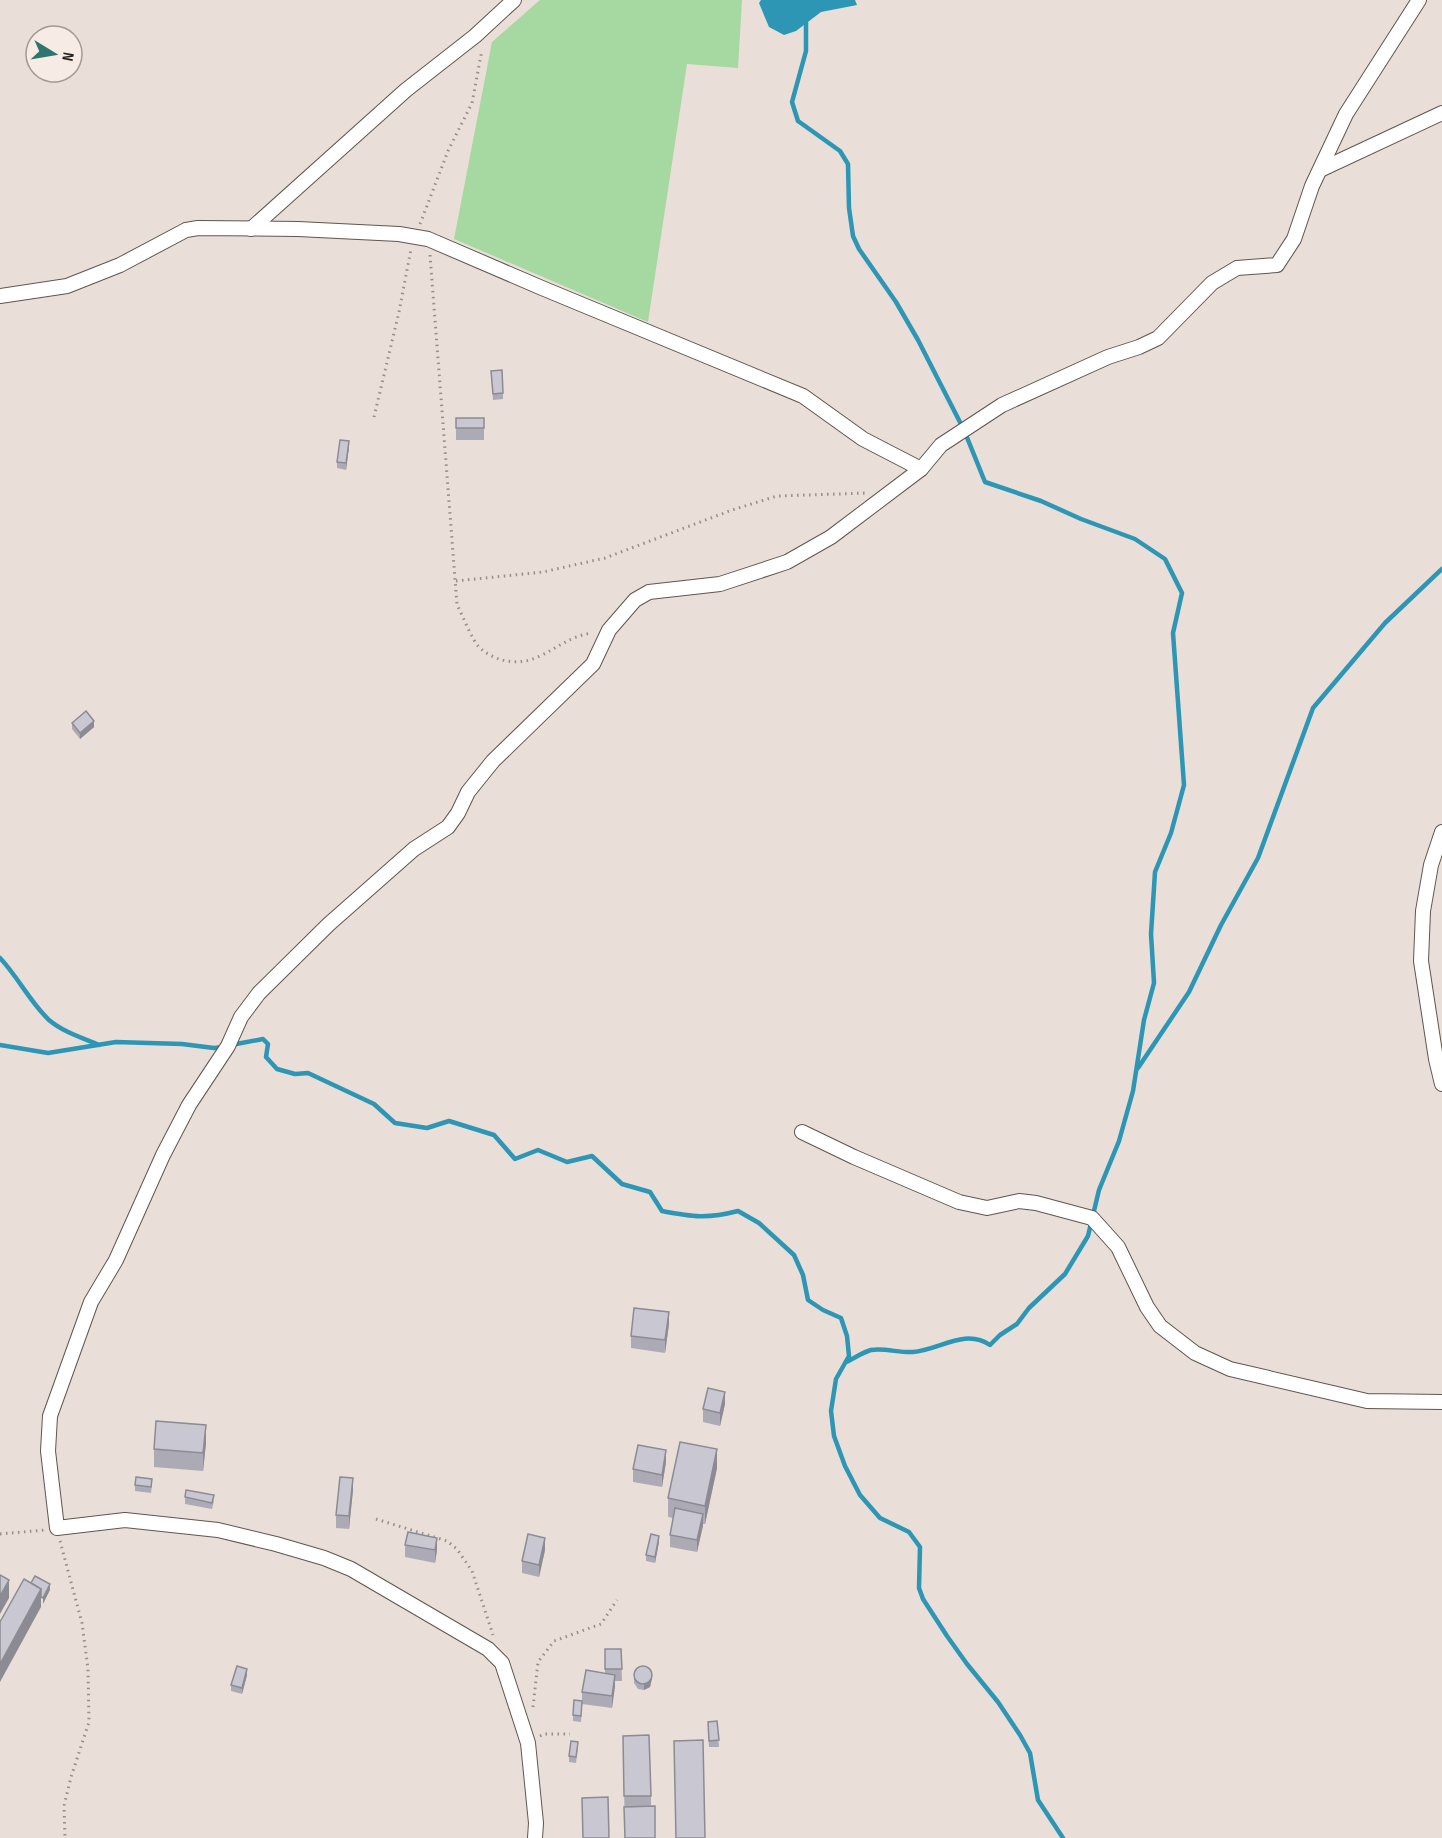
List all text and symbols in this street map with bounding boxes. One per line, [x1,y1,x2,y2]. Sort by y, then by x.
north arrow [24,24,84,84]
text: N [57,51,77,63]

